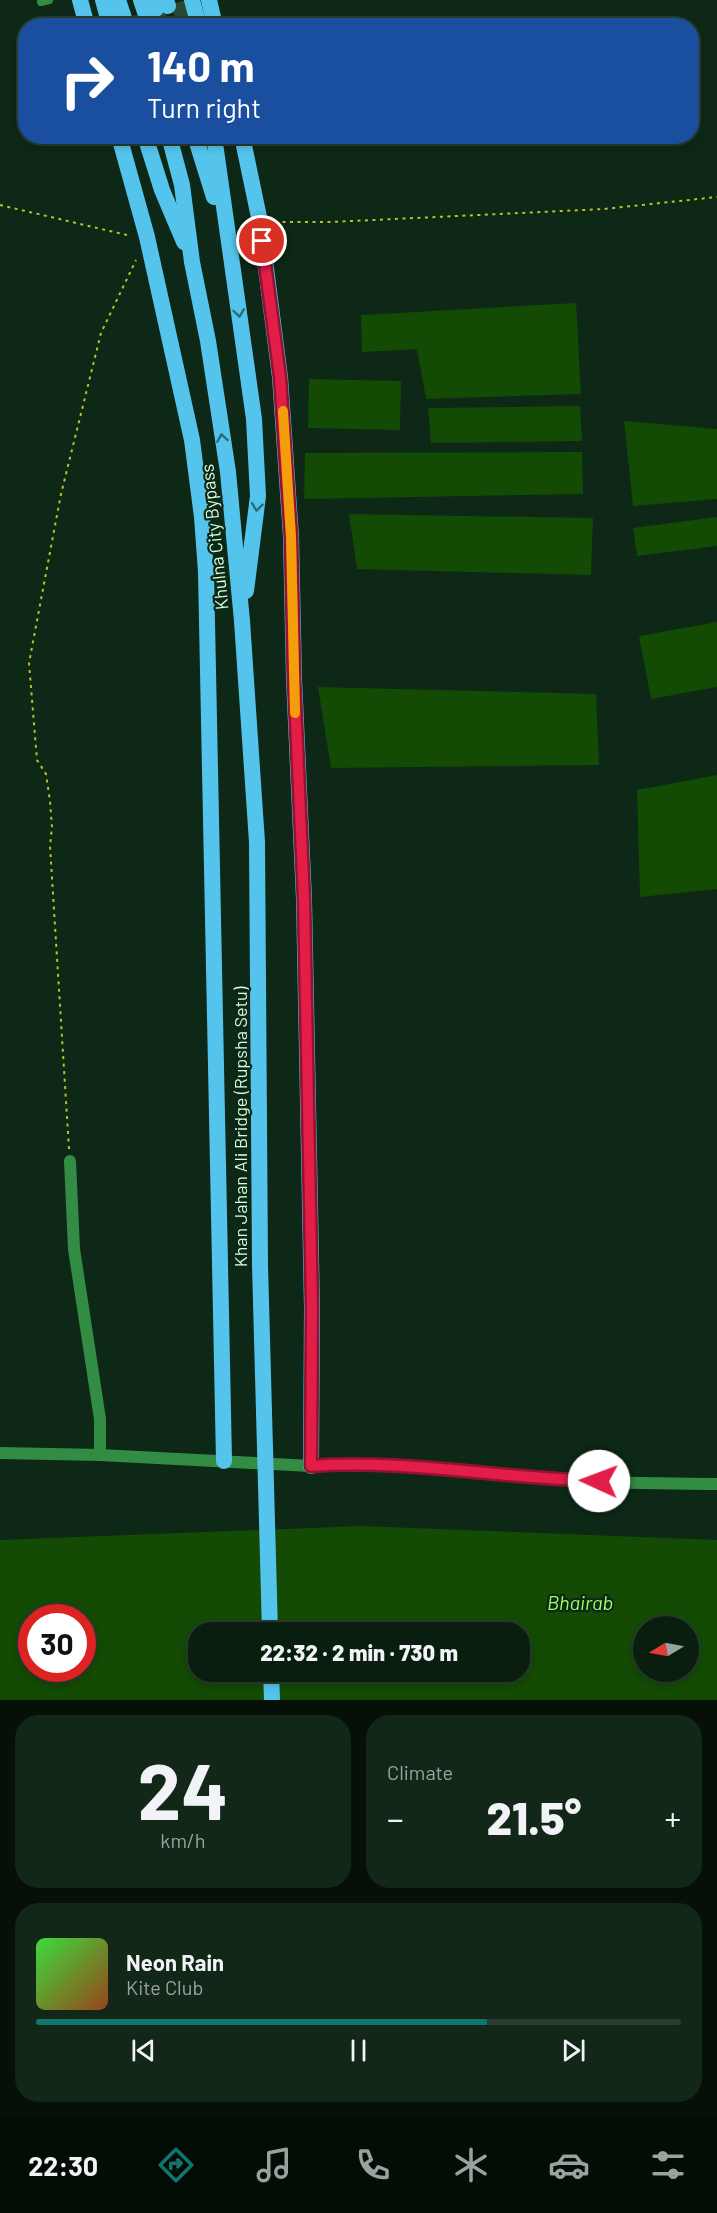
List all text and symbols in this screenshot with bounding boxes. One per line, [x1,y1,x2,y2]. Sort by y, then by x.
text: 140 m [147,40,255,90]
icon: right [48,42,126,120]
text: Turn right [147,91,261,123]
pin [236,215,287,266]
icon: arrive [245,224,278,257]
one-way arrow [233,309,245,318]
one-way arrow [217,433,229,442]
street label: Khulna City Bypass [195,463,233,611]
one-way arrow [251,503,264,512]
street label: Khan Jahan Ali Bridge (Rupsha Setu) [229,986,251,1267]
position arrow [567,1449,631,1513]
water label: Bhairab [547,1590,613,1614]
speed limit sign: 30 [18,1604,96,1682]
north arrow [633,1616,699,1682]
map controls [633,1616,699,1682]
text: 22:32 · 2 min · 730 m [260,1639,458,1665]
text: 24 [138,1742,228,1836]
text: Climate [387,1760,453,1784]
text: 21.5° [487,1790,581,1844]
text: − [387,1798,404,1838]
text: + [665,1798,681,1838]
text: km/h [160,1828,206,1852]
text: Neon Rain [126,1949,224,1975]
text: Kite Club [126,1975,203,1999]
icon: previous [127,2034,160,2067]
icon: pause [342,2034,375,2067]
icon: next [557,2034,590,2067]
icon: directions [155,2144,197,2186]
icon: music [253,2144,295,2186]
icon: phone [352,2144,394,2186]
icon: climate [450,2144,492,2186]
icon: car [548,2144,590,2186]
icon: filters [647,2144,689,2186]
text: 22:30 [28,2149,98,2181]

